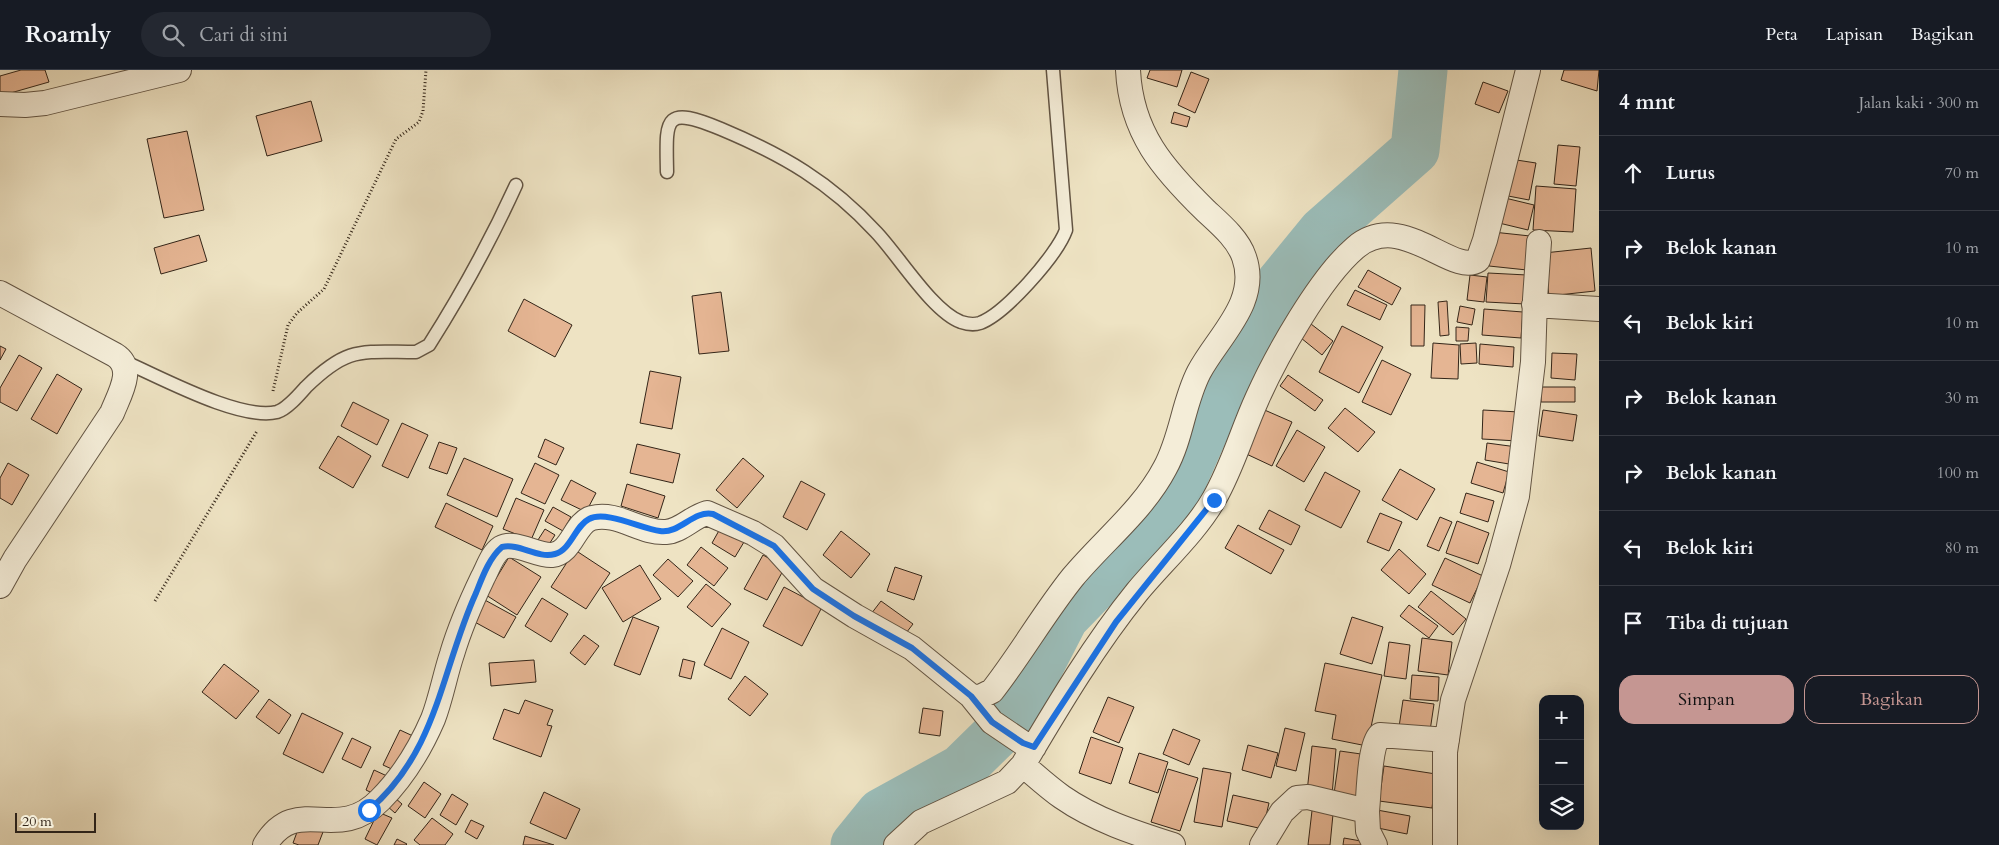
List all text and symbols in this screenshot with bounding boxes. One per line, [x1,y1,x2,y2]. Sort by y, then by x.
search box [141,12,491,57]
text: Roamly [25,18,111,51]
icon: search [159,21,187,49]
text: Cari di sini [199,22,288,48]
text: Peta [1766,22,1798,47]
text: Lapisan [1826,22,1883,47]
text: Bagikan [1911,22,1974,47]
text: 4 mnt [1619,88,1675,117]
text: Jalan kaki · 300 m [1859,92,1979,114]
icon: ahead [1619,159,1647,187]
text: Lurus [1666,160,1715,186]
text: 70 m [1945,162,1979,184]
icon: right [1619,234,1647,262]
text: Belok kanan [1666,235,1777,261]
text: 10 m [1945,237,1979,259]
icon: left [1619,309,1647,337]
text: Belok kiri [1666,310,1753,336]
text: 10 m [1945,312,1979,334]
icon: right [1619,384,1647,412]
text: Belok kanan [1666,385,1777,411]
text: 30 m [1945,387,1979,409]
icon: right [1619,459,1647,487]
text: Belok kanan [1666,460,1777,486]
text: 100 m [1937,462,1979,484]
route end [1203,489,1226,512]
icon: left [1619,534,1647,562]
text: Belok kiri [1666,535,1753,561]
text: 80 m [1945,537,1979,559]
icon: arrive [1619,609,1647,637]
text: Tiba di tujuan [1666,610,1789,636]
button: Simpan [1619,675,1794,724]
button: Bagikan [1804,675,1979,724]
map controls [1539,695,1584,830]
button: + [1539,695,1584,740]
button: − [1539,740,1584,785]
button: layers [1539,785,1584,830]
route start [358,799,381,822]
scale bar [15,810,96,833]
text: 20 m [22,812,52,831]

